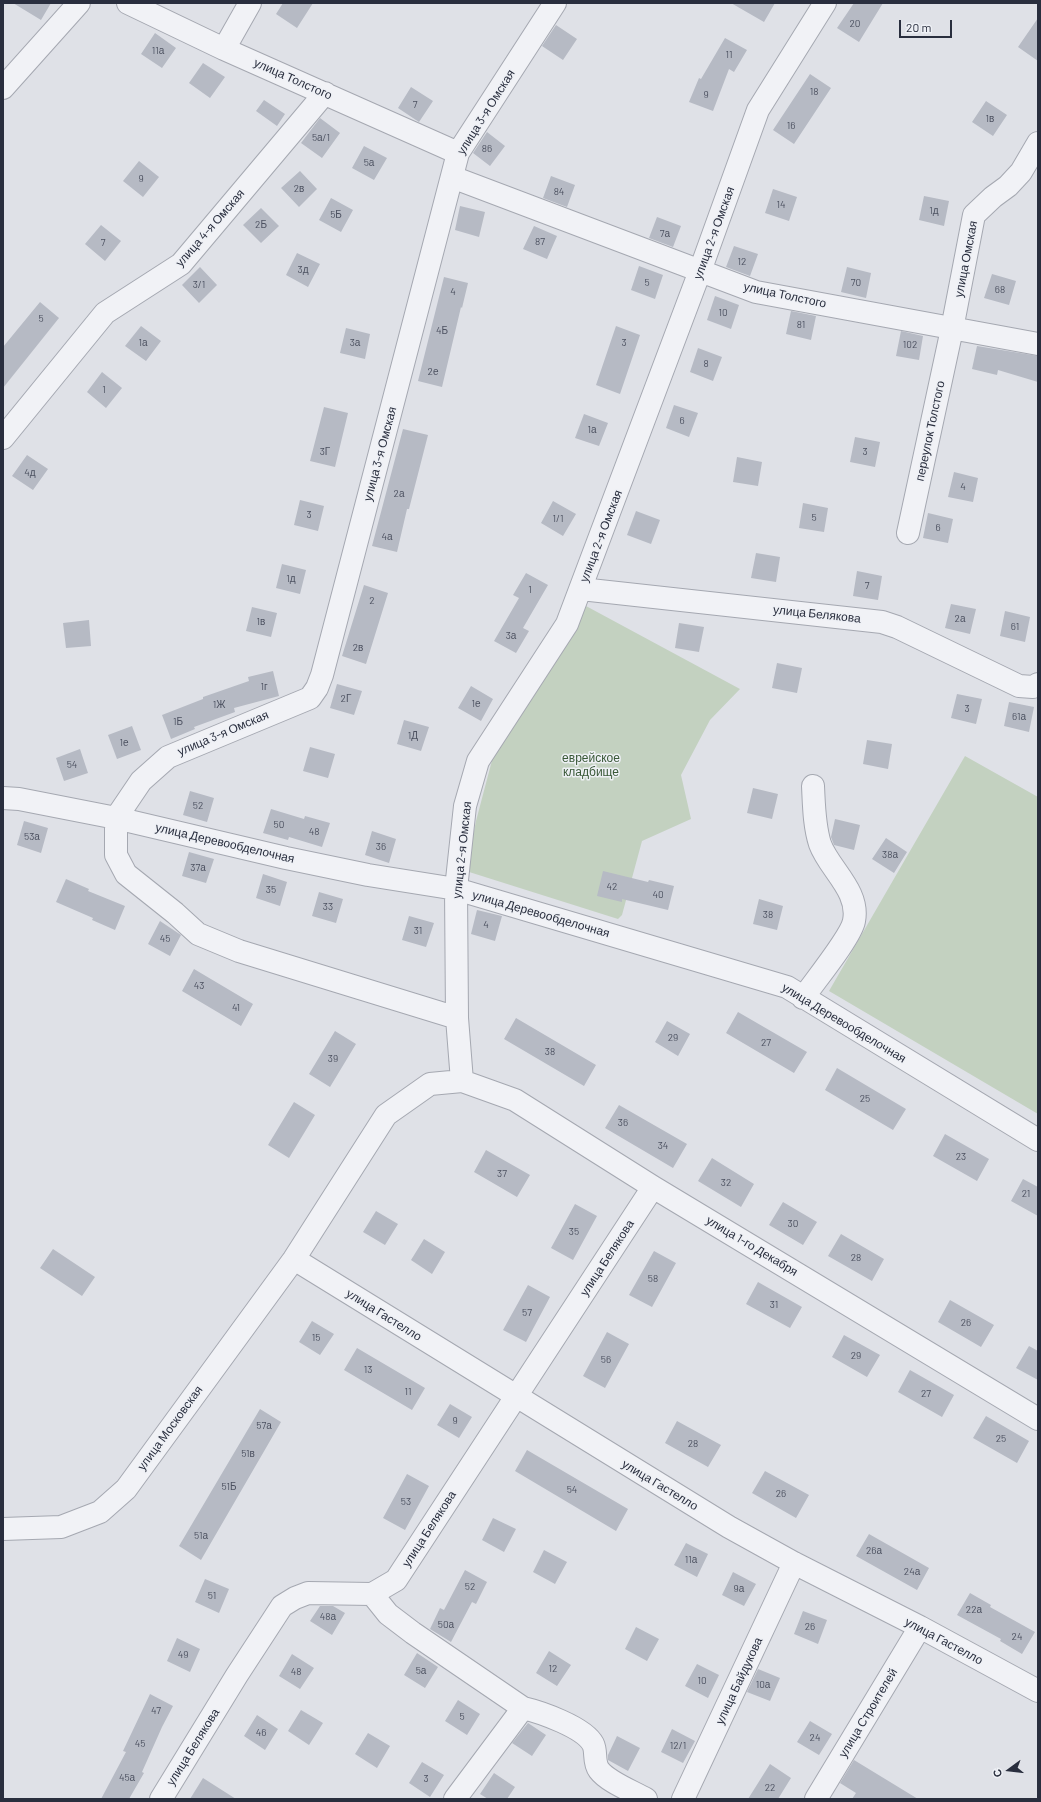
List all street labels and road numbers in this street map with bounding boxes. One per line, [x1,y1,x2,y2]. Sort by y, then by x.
street label: улица Толстого [252,55,334,103]
street label: улица 3-я Омская [454,67,518,157]
street label: улица 2-я Омская [691,185,737,281]
street label: улица 4-я Омская [172,186,248,270]
street label: улица Омская [952,220,980,298]
street label: улица Толстого [742,279,828,311]
street label: переулок Толстого [912,380,948,482]
street label: улица 3-я Омская [360,405,400,503]
street label: улица 2-я Омская [577,488,625,584]
street label: улица Белякова [772,602,862,626]
street label: улица 3-я Омская [175,707,271,759]
street label: улица 2-я Омская [450,801,474,899]
street label: улица Деревообделочная [154,820,296,866]
street label: улица Деревообделочная [471,887,611,941]
street label: улица Деревообделочная [779,980,909,1066]
street label: улица 1-го Декабря [704,1213,800,1279]
street label: улица Белякова [577,1217,637,1299]
street label: улица Гастелло [344,1286,424,1344]
street label: улица Московская [134,1383,206,1473]
street label: улица Гастелло [619,1457,701,1513]
street label: улица Белякова [399,1488,459,1570]
street label: улица Гастелло [903,1614,985,1668]
street label: улица Байдукова [712,1635,766,1727]
street label: улица Строителей [836,1666,900,1760]
street label: улица Белякова [164,1706,222,1788]

